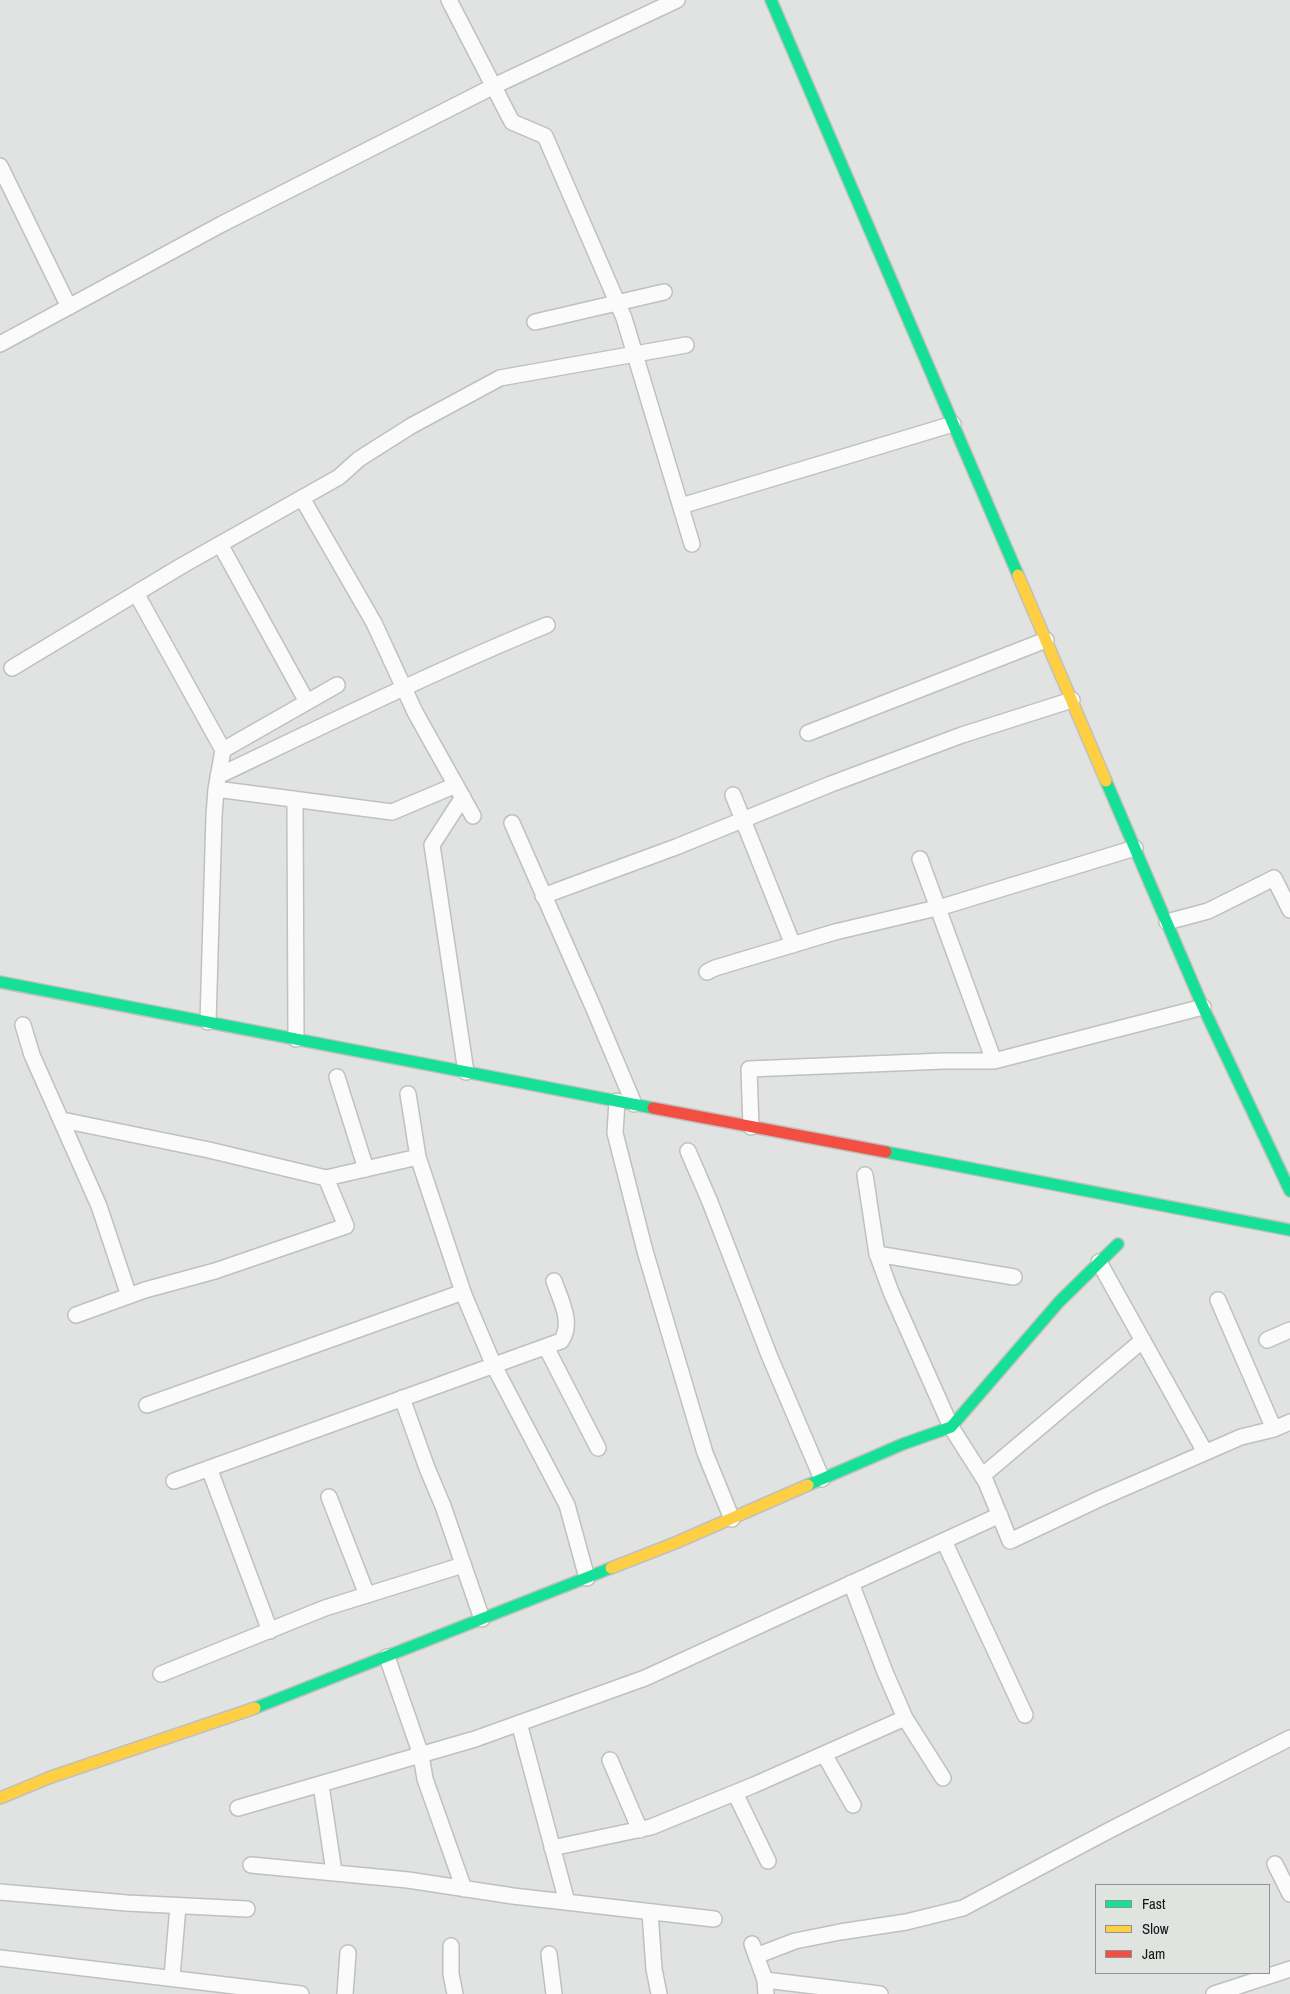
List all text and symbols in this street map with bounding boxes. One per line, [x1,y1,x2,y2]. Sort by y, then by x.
legend [1095,1884,1270,1974]
text: Fast [1142,1893,1165,1914]
text: Slow [1142,1918,1169,1939]
text: Jam [1142,1943,1165,1964]

